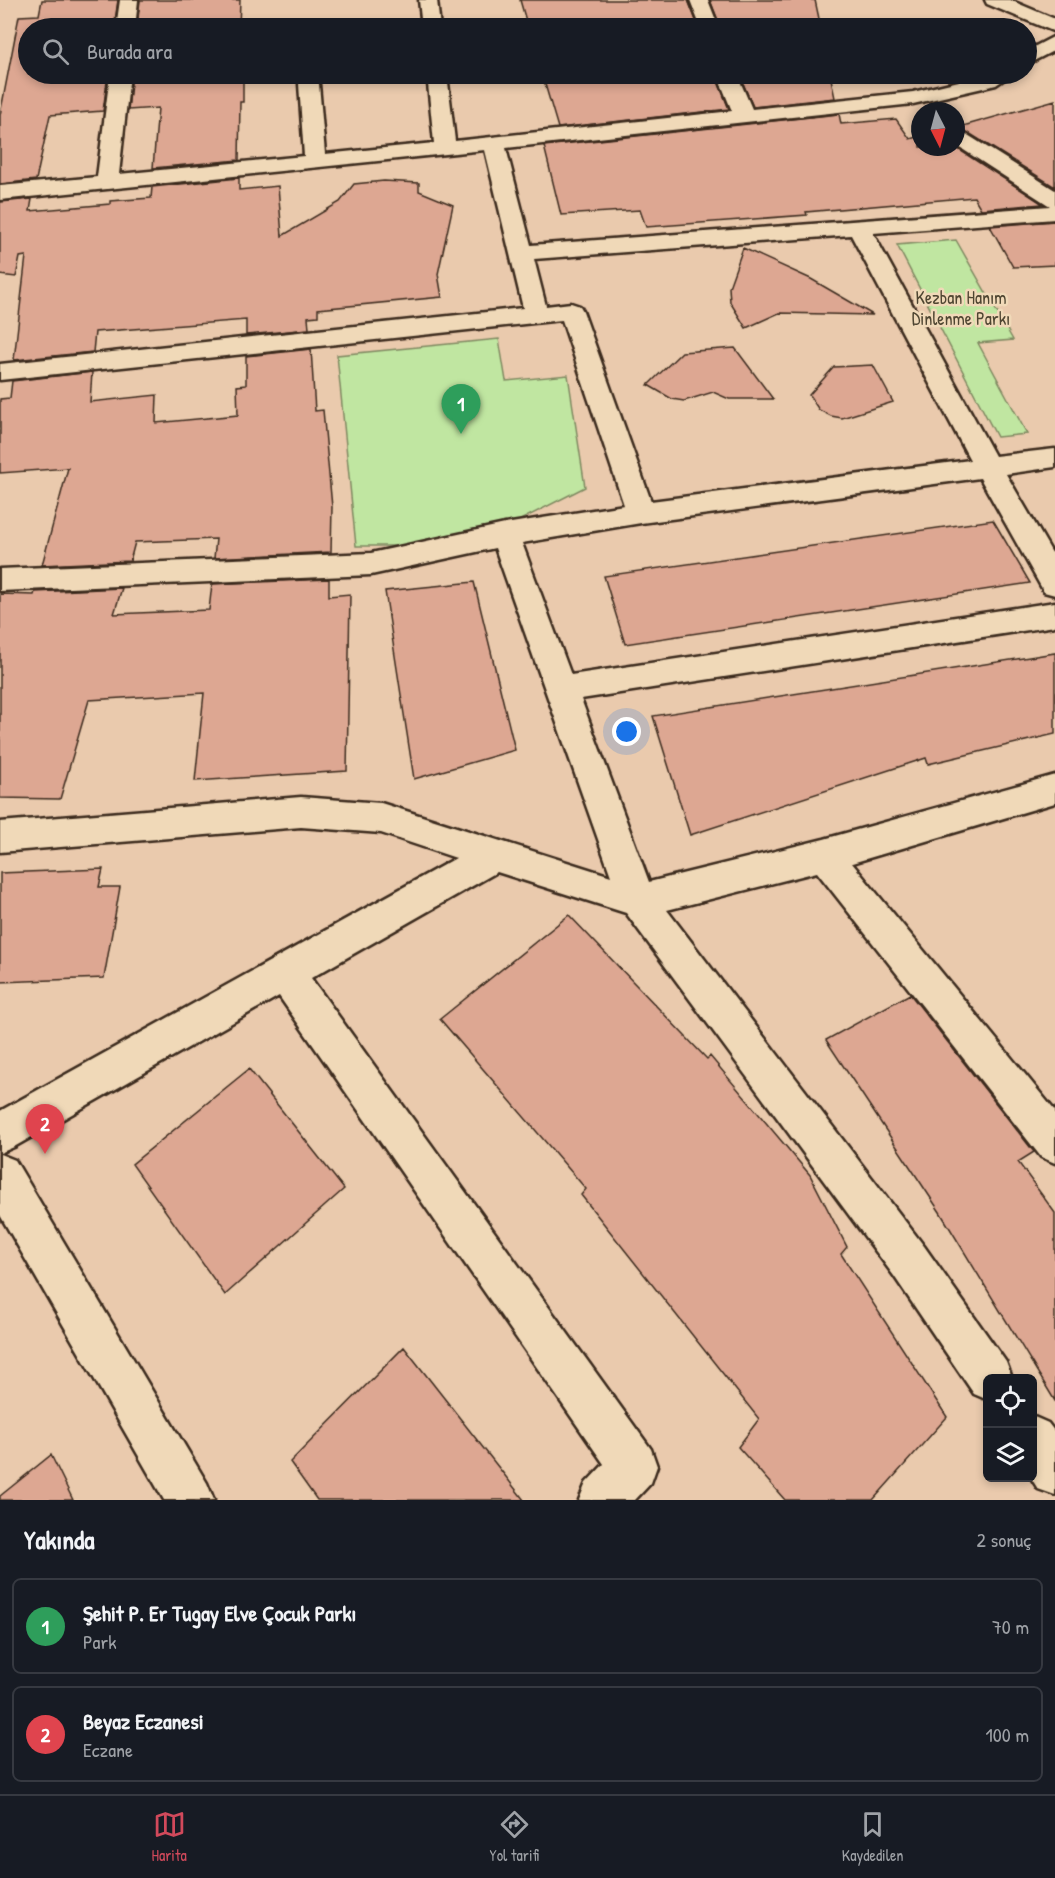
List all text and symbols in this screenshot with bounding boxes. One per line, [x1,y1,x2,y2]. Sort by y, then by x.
search box [18,18,1037,84]
icon: search [39,35,72,68]
text: Burada ara [87,36,172,66]
north arrow [911,102,965,156]
park label: Kezban Hanım Dinlenme Parkı [912,285,1010,331]
pin: 1 [442,384,480,434]
your location [612,717,641,746]
pin: 2 [26,1104,64,1154]
map controls [983,1374,1037,1482]
button: locate [983,1374,1037,1428]
button: layers [983,1428,1037,1482]
text: Yakında [24,1522,94,1557]
text: 2 sonuç [976,1526,1031,1553]
text: Şehit P. Er Tugay Elve Çocuk Parkı [83,1598,357,1628]
text: 1 [42,1613,49,1640]
text: 70 m [992,1613,1029,1640]
text: Park [83,1628,116,1655]
text: Beyaz Eczanesi [83,1706,204,1736]
text: 2 [41,1721,50,1748]
text: 100 m [986,1721,1029,1748]
text: Eczane [83,1736,133,1763]
tab: Harita [151,1808,187,1866]
tab: Yol tarifi [490,1808,539,1866]
tab: Kaydedilen [842,1808,904,1866]

